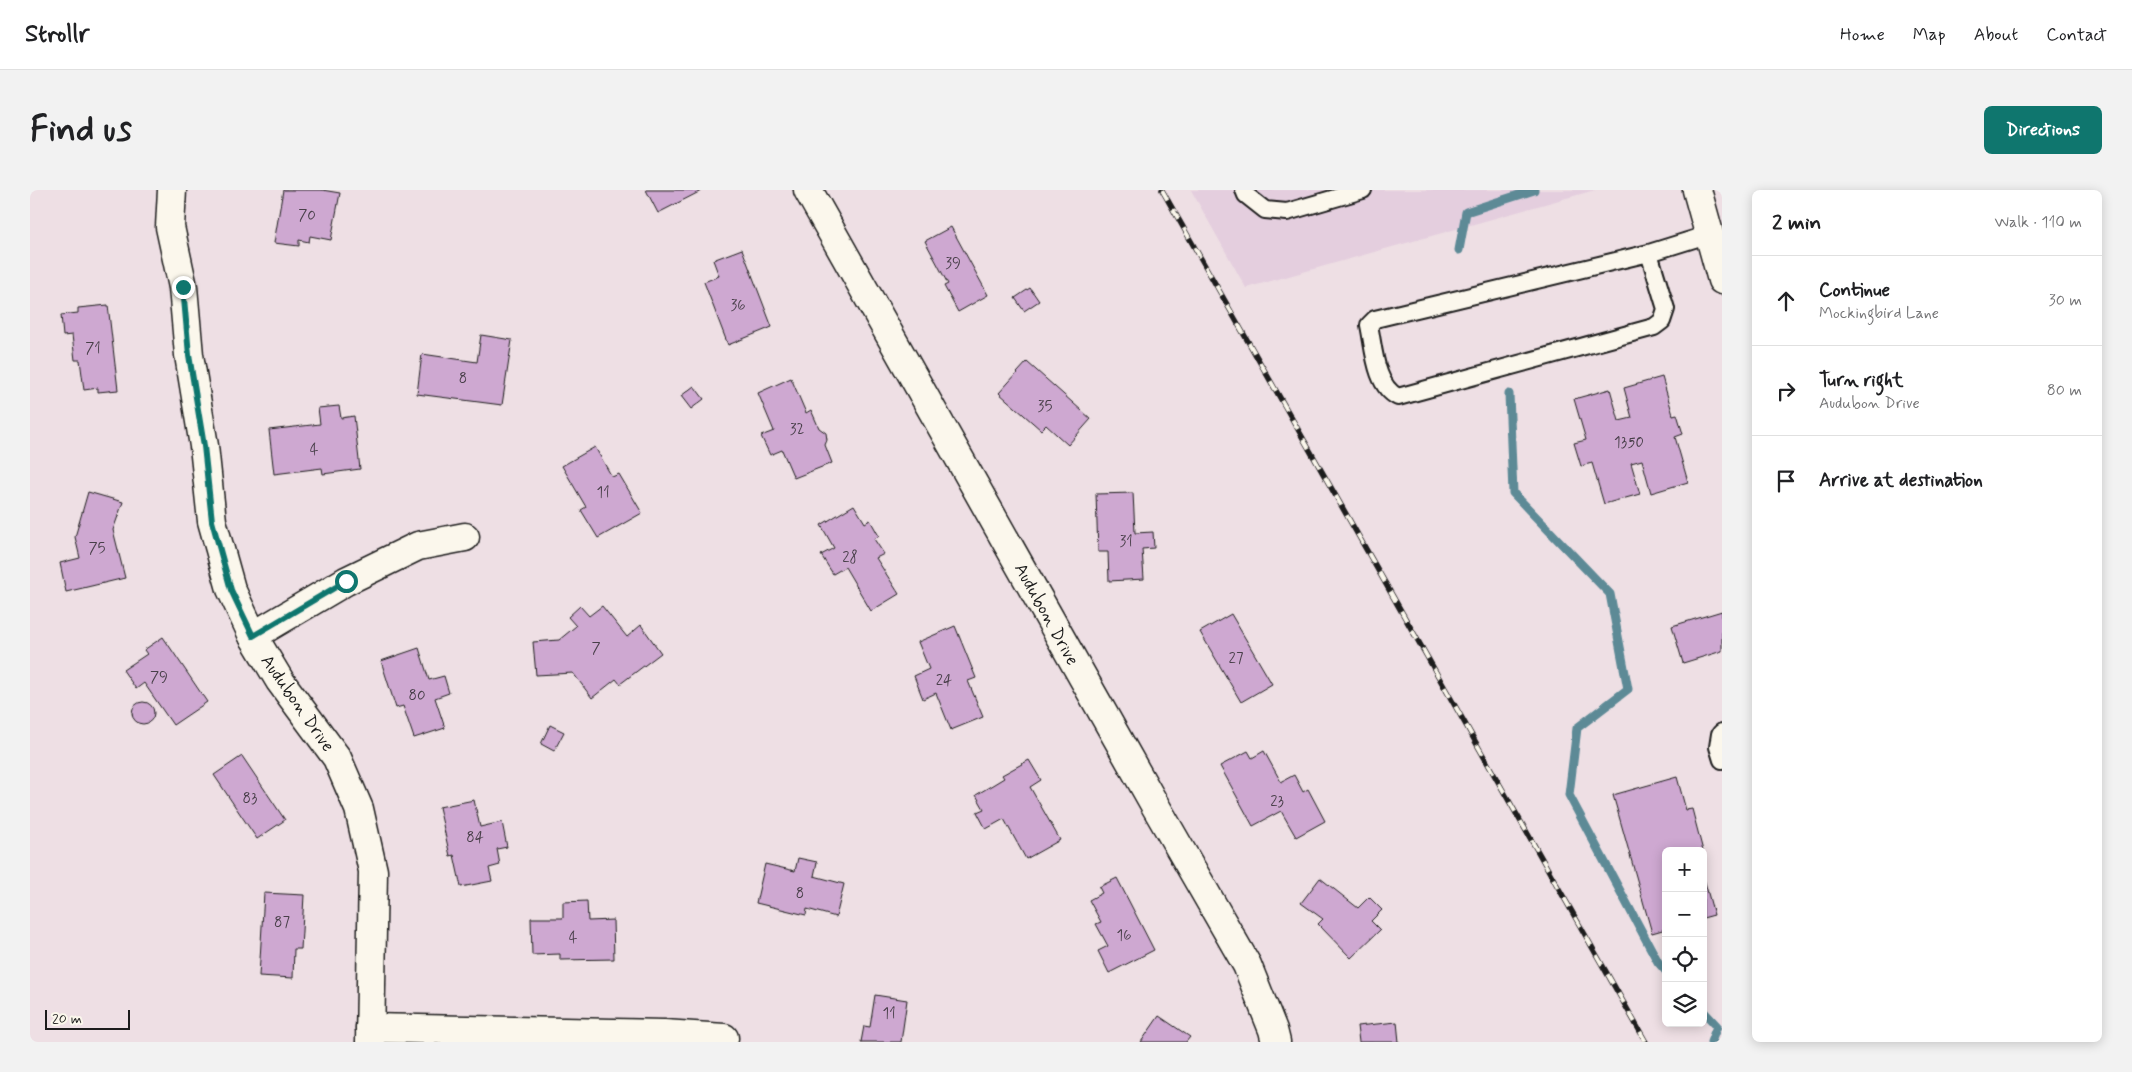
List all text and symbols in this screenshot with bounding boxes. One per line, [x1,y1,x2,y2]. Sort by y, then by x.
text: Strollr [25,19,89,50]
text: Home [1840,23,1885,47]
text: Map [1913,23,1946,47]
text: About [1974,23,2018,47]
text: Contact [2046,23,2107,47]
button: Directions [1984,106,2102,154]
text: Find us [30,107,132,153]
house number: 70 [298,206,316,226]
text: 2 min [1772,209,1821,237]
text: Walk · 110 m [1994,212,2082,233]
house number: 39 [945,254,961,274]
route end [172,276,195,299]
text: Continue [1819,278,1890,303]
icon: ahead [1772,287,1800,315]
text: 30 m [2049,290,2082,311]
house number: 36 [730,296,746,316]
text: Mockingbird Lane [1819,303,1939,324]
house number: 71 [85,339,101,359]
text: Turn right [1819,368,1903,393]
house number: 8 [459,369,467,389]
icon: right [1772,377,1800,405]
text: 80 m [2047,380,2082,401]
text: Audubon Drive [1819,393,1920,414]
house number: 35 [1038,397,1052,417]
house number: 32 [790,420,804,440]
house number: 1350 [1614,433,1644,453]
house number: 4 [310,440,319,460]
icon: arrive [1772,467,1800,495]
text: Arrive at destination [1819,468,1983,493]
house number: 11 [596,483,610,503]
house number: 31 [1119,532,1133,552]
house number: 75 [88,539,106,559]
house number: 28 [842,548,858,568]
street label: Audubon Drive [1008,559,1084,670]
route start [335,570,358,593]
house number: 7 [591,639,601,659]
house number: 27 [1229,649,1244,669]
street label: Audubon Drive [255,650,340,757]
house number: 79 [150,668,168,688]
house number: 24 [936,671,952,691]
house number: 80 [408,686,426,706]
house number: 83 [243,789,257,809]
house number: 23 [1270,792,1284,812]
house number: 84 [466,828,484,848]
map controls [1662,847,1707,1027]
button: + [1662,847,1707,892]
house number: 8 [796,884,804,904]
button: − [1662,892,1707,937]
house number: 87 [274,913,290,933]
house number: 16 [1116,926,1132,946]
house number: 4 [569,928,578,948]
button: locate [1662,937,1707,982]
button: layers [1662,982,1707,1027]
house number: 11 [882,1004,896,1024]
scale bar [45,1007,130,1030]
text: 20 m [52,1010,82,1028]

